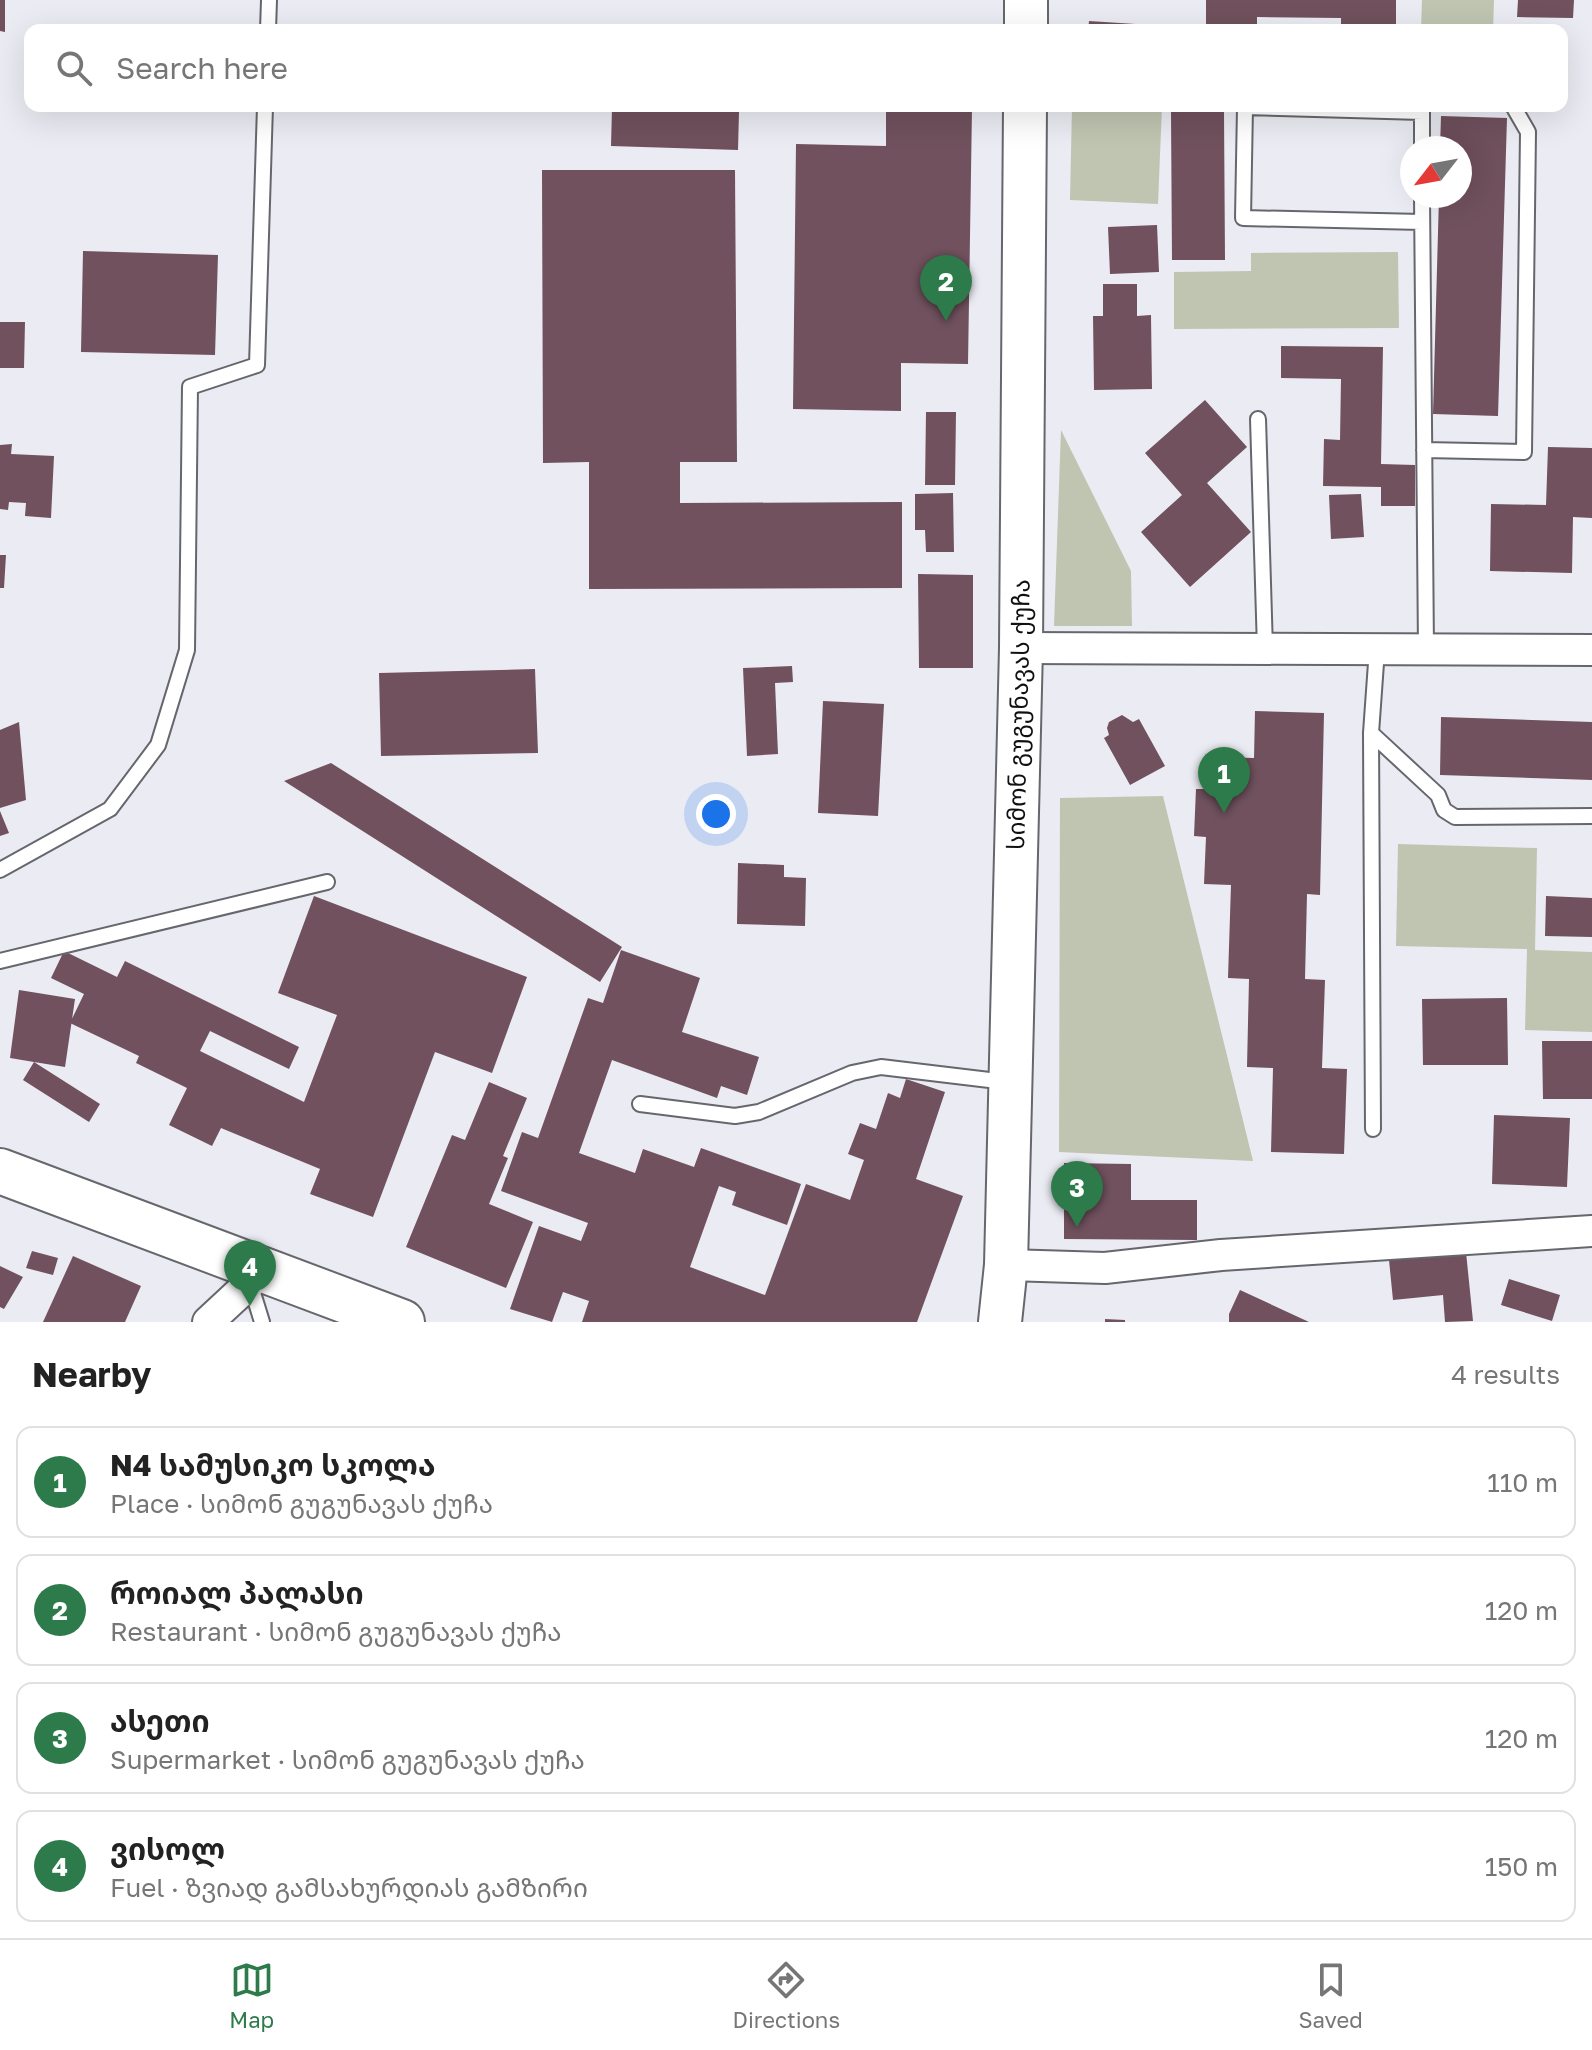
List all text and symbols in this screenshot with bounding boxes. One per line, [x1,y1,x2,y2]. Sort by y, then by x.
search box [24,24,1568,112]
icon: search [52,46,96,90]
text: Search here [116,50,288,86]
north arrow [1400,136,1472,208]
pin: 2 [920,255,972,321]
street label: სიმონ გუგუნავას ქუჩა [1000,579,1035,850]
pin: 1 [1198,747,1250,813]
your location [696,794,736,834]
pin: 3 [1051,1161,1103,1227]
pin: 4 [224,1240,276,1306]
text: Nearby [32,1354,152,1394]
text: 4 results [1451,1359,1560,1390]
text: N4 სამუსიკო სკოლა [110,1447,436,1483]
text: 1 [53,1467,67,1498]
text: 110 m [1487,1467,1558,1498]
text: Place · სიმონ გუგუნავას ქუჩა [110,1488,493,1519]
text: როიალ პალასი [110,1575,364,1611]
text: 2 [52,1595,68,1626]
text: 120 m [1485,1595,1558,1626]
text: Restaurant · სიმონ გუგუნავას ქუჩა [110,1616,562,1647]
text: ასეთი [110,1703,210,1739]
text: 3 [52,1723,68,1754]
text: 120 m [1485,1723,1558,1754]
text: Supermarket · სიმონ გუგუნავას ქუჩა [110,1744,585,1775]
text: ვისოლ [110,1831,225,1867]
text: 4 [52,1851,68,1882]
text: 150 m [1485,1851,1558,1882]
text: Fuel · ზვიად გამსახურდიას გამზირი [110,1872,588,1903]
tab: Map [229,1958,274,2033]
tab: Directions [733,1958,840,2033]
tab: Saved [1299,1958,1363,2033]

